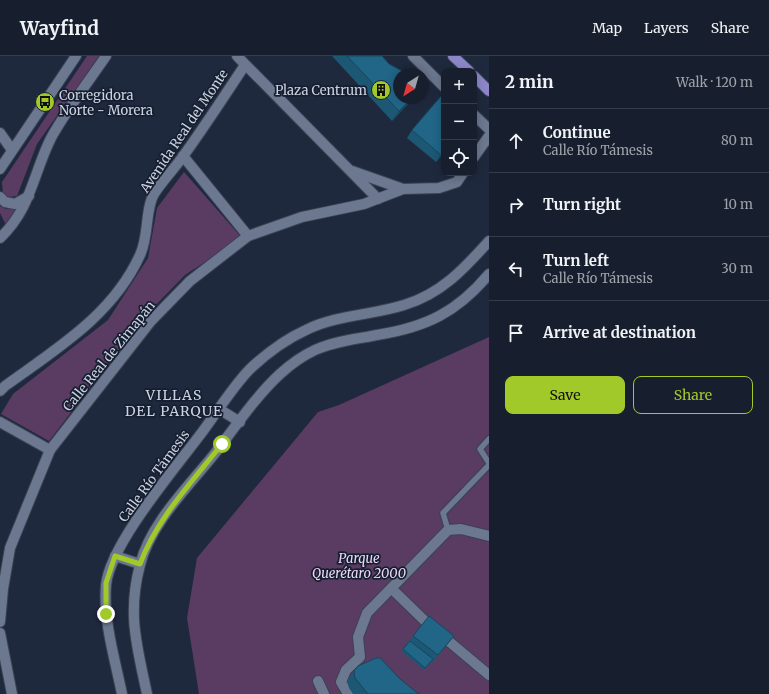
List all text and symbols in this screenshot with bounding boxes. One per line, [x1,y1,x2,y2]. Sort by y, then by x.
text: Wayfind [20,16,99,40]
text: Map [592,19,622,37]
text: Layers [644,19,689,37]
text: Share [711,19,749,37]
street label: Avenida Real del Monte [136,66,232,197]
north arrow [393,68,429,104]
map controls [441,68,477,176]
button: + [441,68,477,104]
text: 2 min [505,71,553,93]
text: Walk · 120 m [676,74,753,91]
building icon: Plaza Centrum [370,79,392,101]
place label: Plaza Centrum [275,82,367,99]
place label: Corregidora Norte - Morera [59,87,153,119]
bus stop icon: Corregidora Norte - Morera [34,91,56,113]
button: − [441,104,477,140]
text: Continue [543,123,611,142]
icon: ahead [505,130,527,152]
text: 80 m [721,132,753,149]
button: locate [441,140,477,176]
text: Calle Río Támesis [543,142,653,159]
icon: right [505,194,527,216]
text: Turn right [543,195,621,214]
text: 10 m [723,196,753,213]
text: Turn left [543,251,609,270]
icon: left [505,258,527,280]
text: 30 m [721,260,753,277]
text: Calle Río Támesis [543,270,653,287]
street label: Calle Real de Zimapán [59,297,159,415]
icon: arrive [505,322,527,344]
text: Arrive at destination [543,323,696,342]
button: Save [505,376,625,414]
button: Share [633,376,753,414]
district label: VILLAS DEL PARQUE [125,386,223,420]
street label: Calle Río Támesis [115,427,193,525]
route start [213,435,231,453]
park label: Parque Querétaro 2000 [312,550,406,582]
route end [97,605,115,623]

